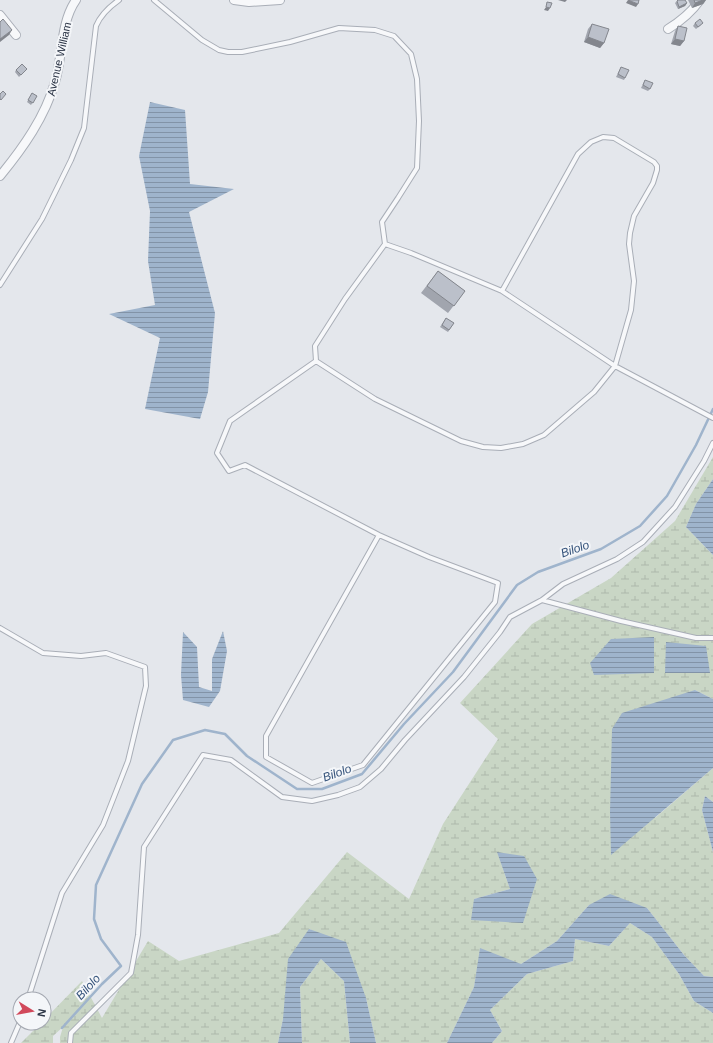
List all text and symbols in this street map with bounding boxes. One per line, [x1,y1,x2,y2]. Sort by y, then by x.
street label: Avenue William [45,21,73,97]
water label: Bilolo [559,537,591,560]
water label: Bilolo [321,761,353,785]
water label: Bilolo [73,971,103,1003]
north arrow [12,991,52,1031]
text: N [35,1008,48,1018]

